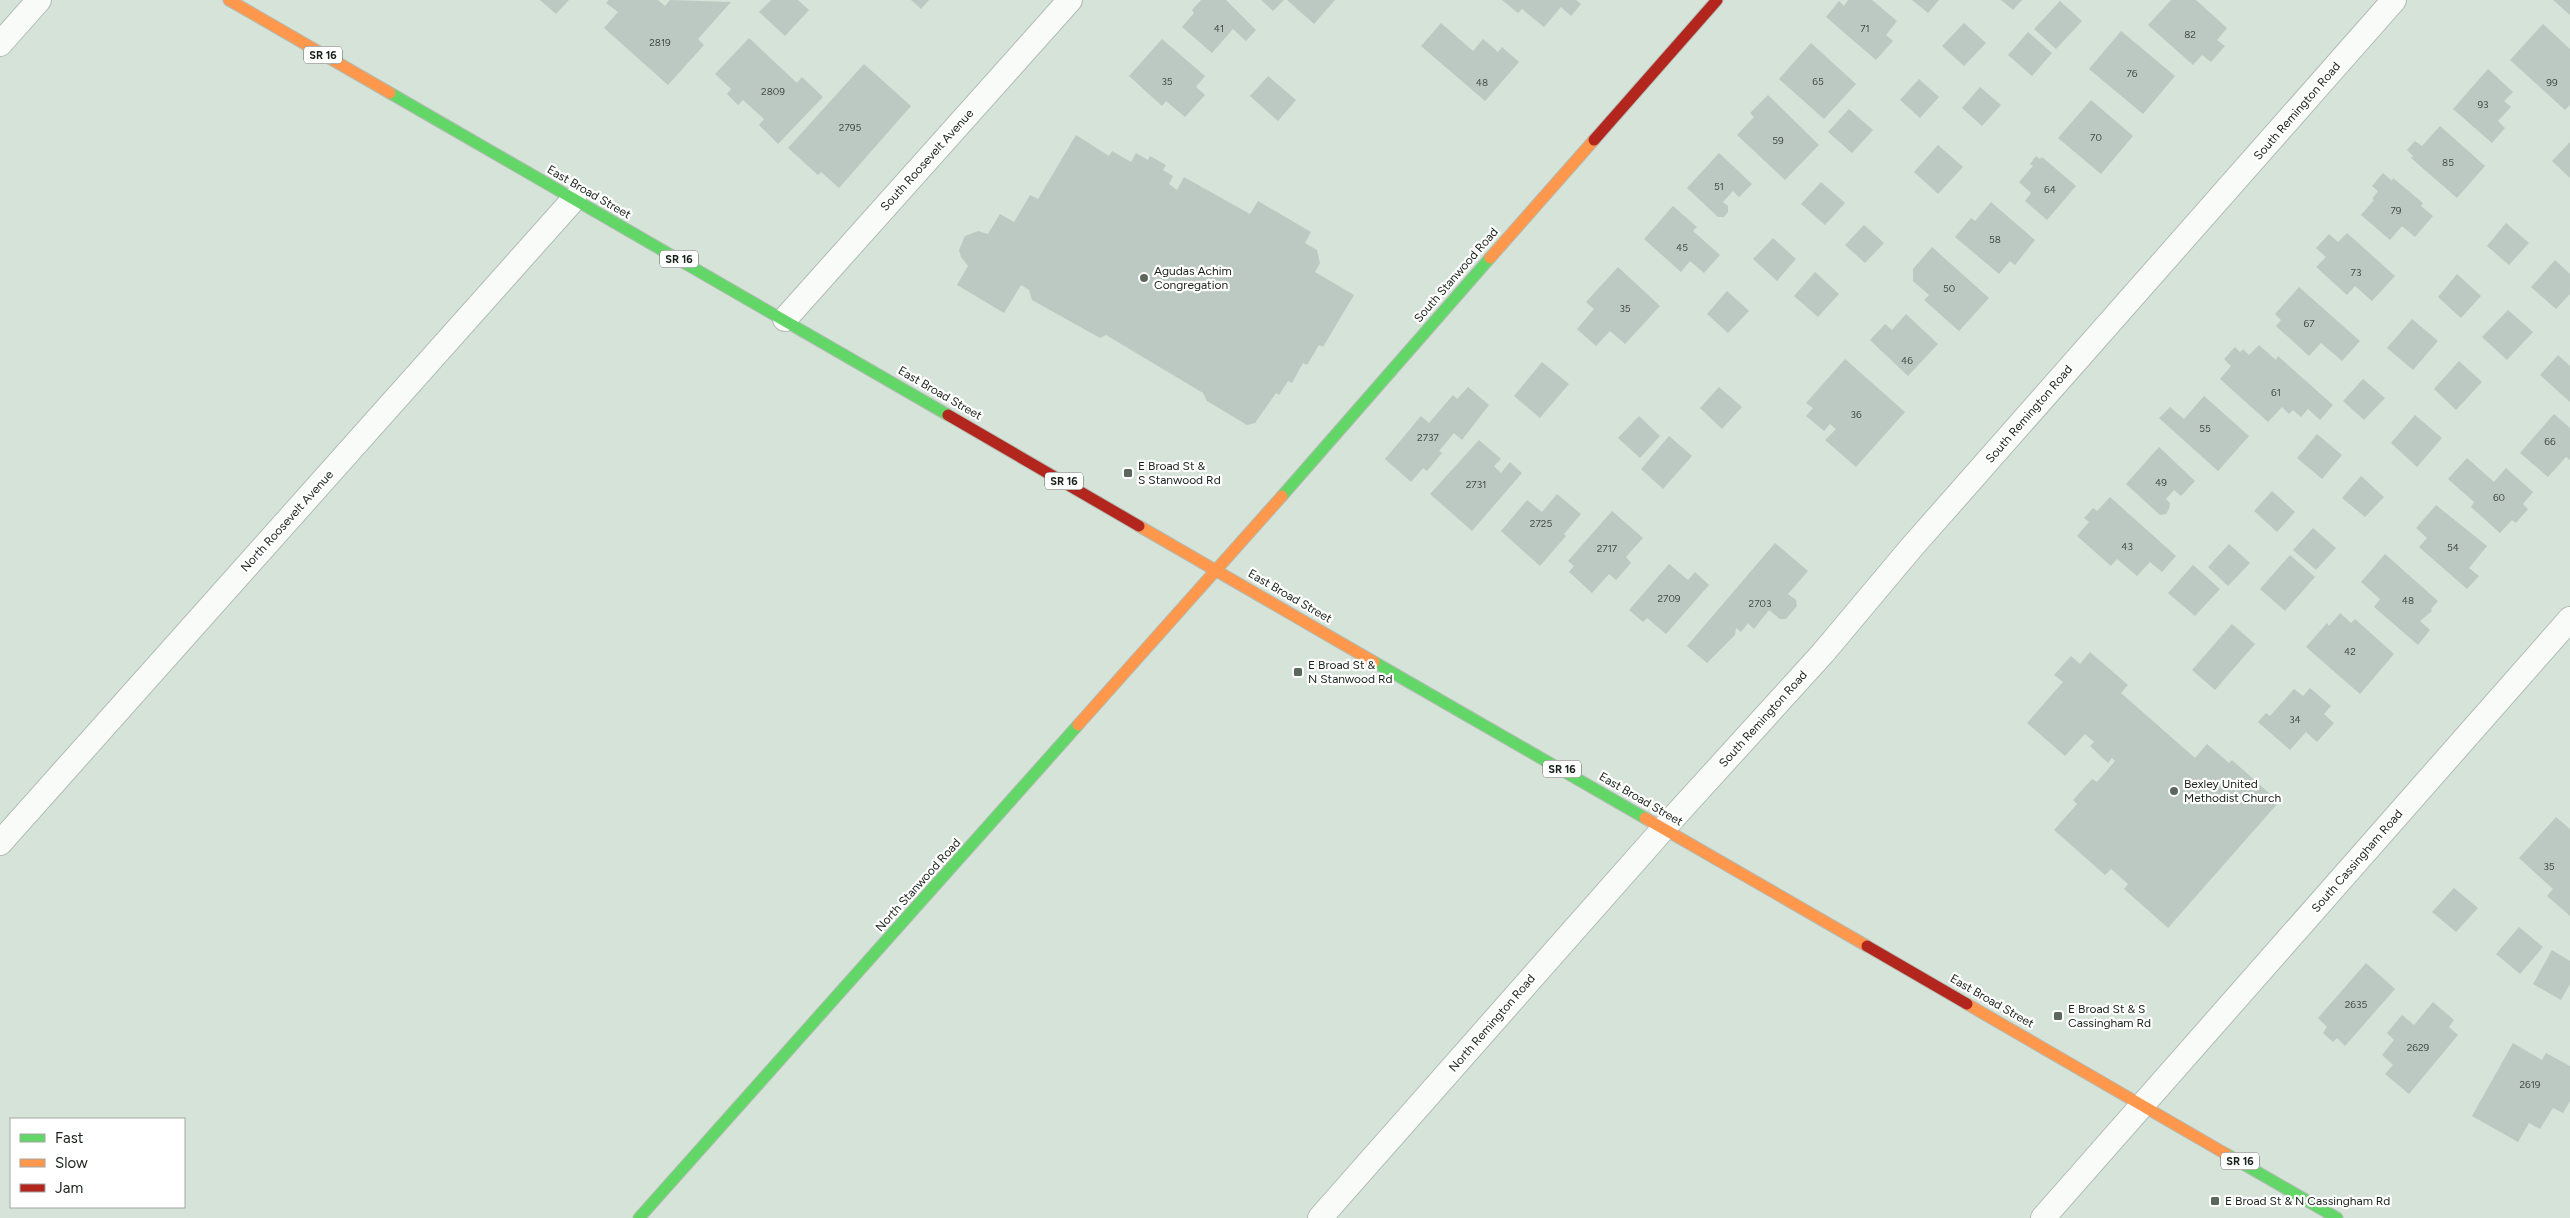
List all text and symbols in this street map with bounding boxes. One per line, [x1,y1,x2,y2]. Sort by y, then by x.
house number: 41 [1214,22,1224,35]
house number: 71 [1860,22,1870,35]
house number: 82 [2184,28,2196,41]
house number: 2819 [649,36,671,49]
road number: SR 16 [304,46,342,64]
street label: South Remington Road [2251,59,2343,163]
house number: 76 [2126,67,2138,80]
house number: 35 [1161,75,1173,88]
house number: 65 [1812,75,1824,88]
house number: 48 [1476,76,1488,89]
house number: 99 [2546,76,2558,89]
house number: 2809 [761,85,785,98]
house number: 93 [2477,98,2489,111]
street label: South Roosevelt Avenue [878,106,977,214]
house number: 2795 [839,121,861,134]
house number: 70 [2090,131,2102,144]
house number: 59 [1772,134,1784,147]
house number: 85 [2442,156,2454,169]
street label: East Broad Street [545,162,634,222]
house number: 51 [1714,180,1724,193]
house number: 64 [2044,183,2056,196]
house number: 79 [2390,204,2402,217]
street label: South Stanwood Road [1411,225,1501,325]
house number: 58 [1989,233,2001,246]
house number: 45 [1676,241,1688,254]
road number: SR 16 [660,250,698,268]
place label: Agudas Achim Congregation [1154,264,1232,292]
house number: 73 [2351,266,2361,279]
marker: Agudas Achim Congregation [1138,272,1150,284]
house number: 50 [1943,282,1955,295]
house number: 35 [1619,302,1631,315]
house number: 67 [2303,317,2315,330]
house number: 46 [1901,354,1913,367]
street label: South Remington Road [1983,362,2075,466]
street label: East Broad Street [896,363,985,423]
house number: 61 [2271,386,2281,399]
house number: 36 [1850,408,1862,421]
house number: 55 [2199,422,2211,435]
house number: 2737 [1417,431,1440,444]
house number: 66 [2544,435,2556,448]
place label: E Broad St & S Stanwood Rd [1138,459,1221,487]
street label: North Roosevelt Avenue [238,467,336,574]
marker: E Broad St & S Stanwood Rd [1122,467,1134,479]
road number: SR 16 [1045,472,1083,490]
house number: 49 [2155,476,2167,489]
house number: 2731 [1466,478,1486,491]
house number: 60 [2493,491,2505,504]
house number: 2725 [1530,517,1552,530]
house number: 43 [2121,540,2133,553]
house number: 54 [2447,541,2459,554]
house number: 2717 [1597,542,1618,555]
street label: East Broad Street [1246,566,1335,626]
house number: 2709 [1657,592,1681,605]
house number: 48 [2402,594,2414,607]
house number: 2703 [1749,597,1771,610]
house number: 42 [2344,645,2356,658]
place label: E Broad St & N Stanwood Rd [1308,658,1393,686]
marker: E Broad St & N Stanwood Rd [1292,666,1304,678]
street label: South Remington Road [1716,668,1810,770]
house number: 34 [2289,713,2301,726]
road number: SR 16 [1543,761,1581,778]
street label: East Broad Street [1597,769,1686,829]
place label: Bexley United Methodist Church [2184,777,2281,805]
marker: Bexley United Methodist Church [2168,785,2180,797]
street label: South Cassingham Road [2309,807,2405,915]
street label: North Stanwood Road [873,836,963,934]
house number: 35 [2543,860,2555,873]
street label: East Broad Street [1948,971,2037,1031]
street label: North Remington Road [1446,972,1538,1074]
house number: 2635 [2345,998,2367,1011]
place label: E Broad St & S Cassingham Rd [2068,1002,2151,1030]
marker: E Broad St & S Cassingham Rd [2052,1010,2064,1022]
house number: 2629 [2407,1041,2430,1054]
house number: 2619 [2519,1078,2541,1091]
legend [10,1118,185,1208]
text: Fast [55,1129,84,1147]
road number: SR 16 [2221,1152,2259,1170]
text: Slow [55,1154,88,1172]
text: Jam [55,1179,83,1197]
place label: E Broad St & N Cassingham Rd [2225,1194,2390,1208]
marker: E Broad St & N Cassingham Rd [2209,1195,2221,1207]

